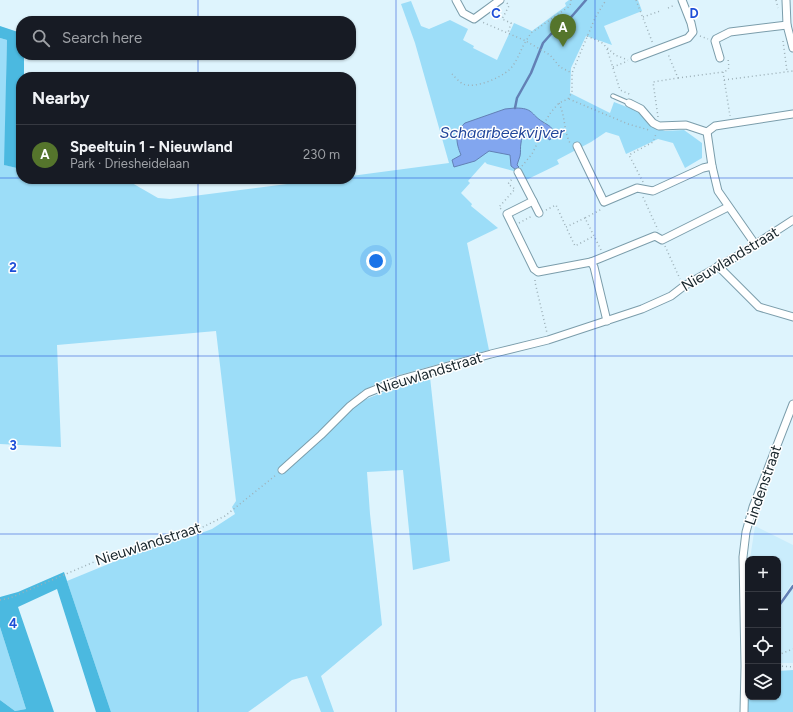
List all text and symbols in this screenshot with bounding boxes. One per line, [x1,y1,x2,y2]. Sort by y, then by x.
text: C [491,6,501,21]
text: D [689,6,699,21]
pin: A [550,14,576,47]
search box [16,16,356,60]
icon: search [30,27,52,49]
text: Search here [62,29,142,47]
text: Nearby [32,88,90,108]
water label: Schaarbeekvijver [440,123,565,142]
text: Speeltuin 1 - Nieuwland [70,138,233,156]
text: A [40,147,50,162]
text: 230 m [303,147,340,162]
text: Park · Driesheidelaan [70,156,189,171]
street label: Nieuwlandstraat [678,223,782,295]
your location [366,251,386,271]
text: 2 [9,260,17,275]
street label: Nieuwlandstraat [374,348,485,398]
text: 3 [9,438,17,453]
street label: Lindenstraat [741,442,785,528]
street label: Nieuwlandstraat [93,518,204,570]
map controls [745,556,781,700]
button: + [745,556,781,592]
button: − [745,592,781,628]
text: 4 [9,616,17,631]
button: locate [745,628,781,664]
button: layers [745,664,781,700]

